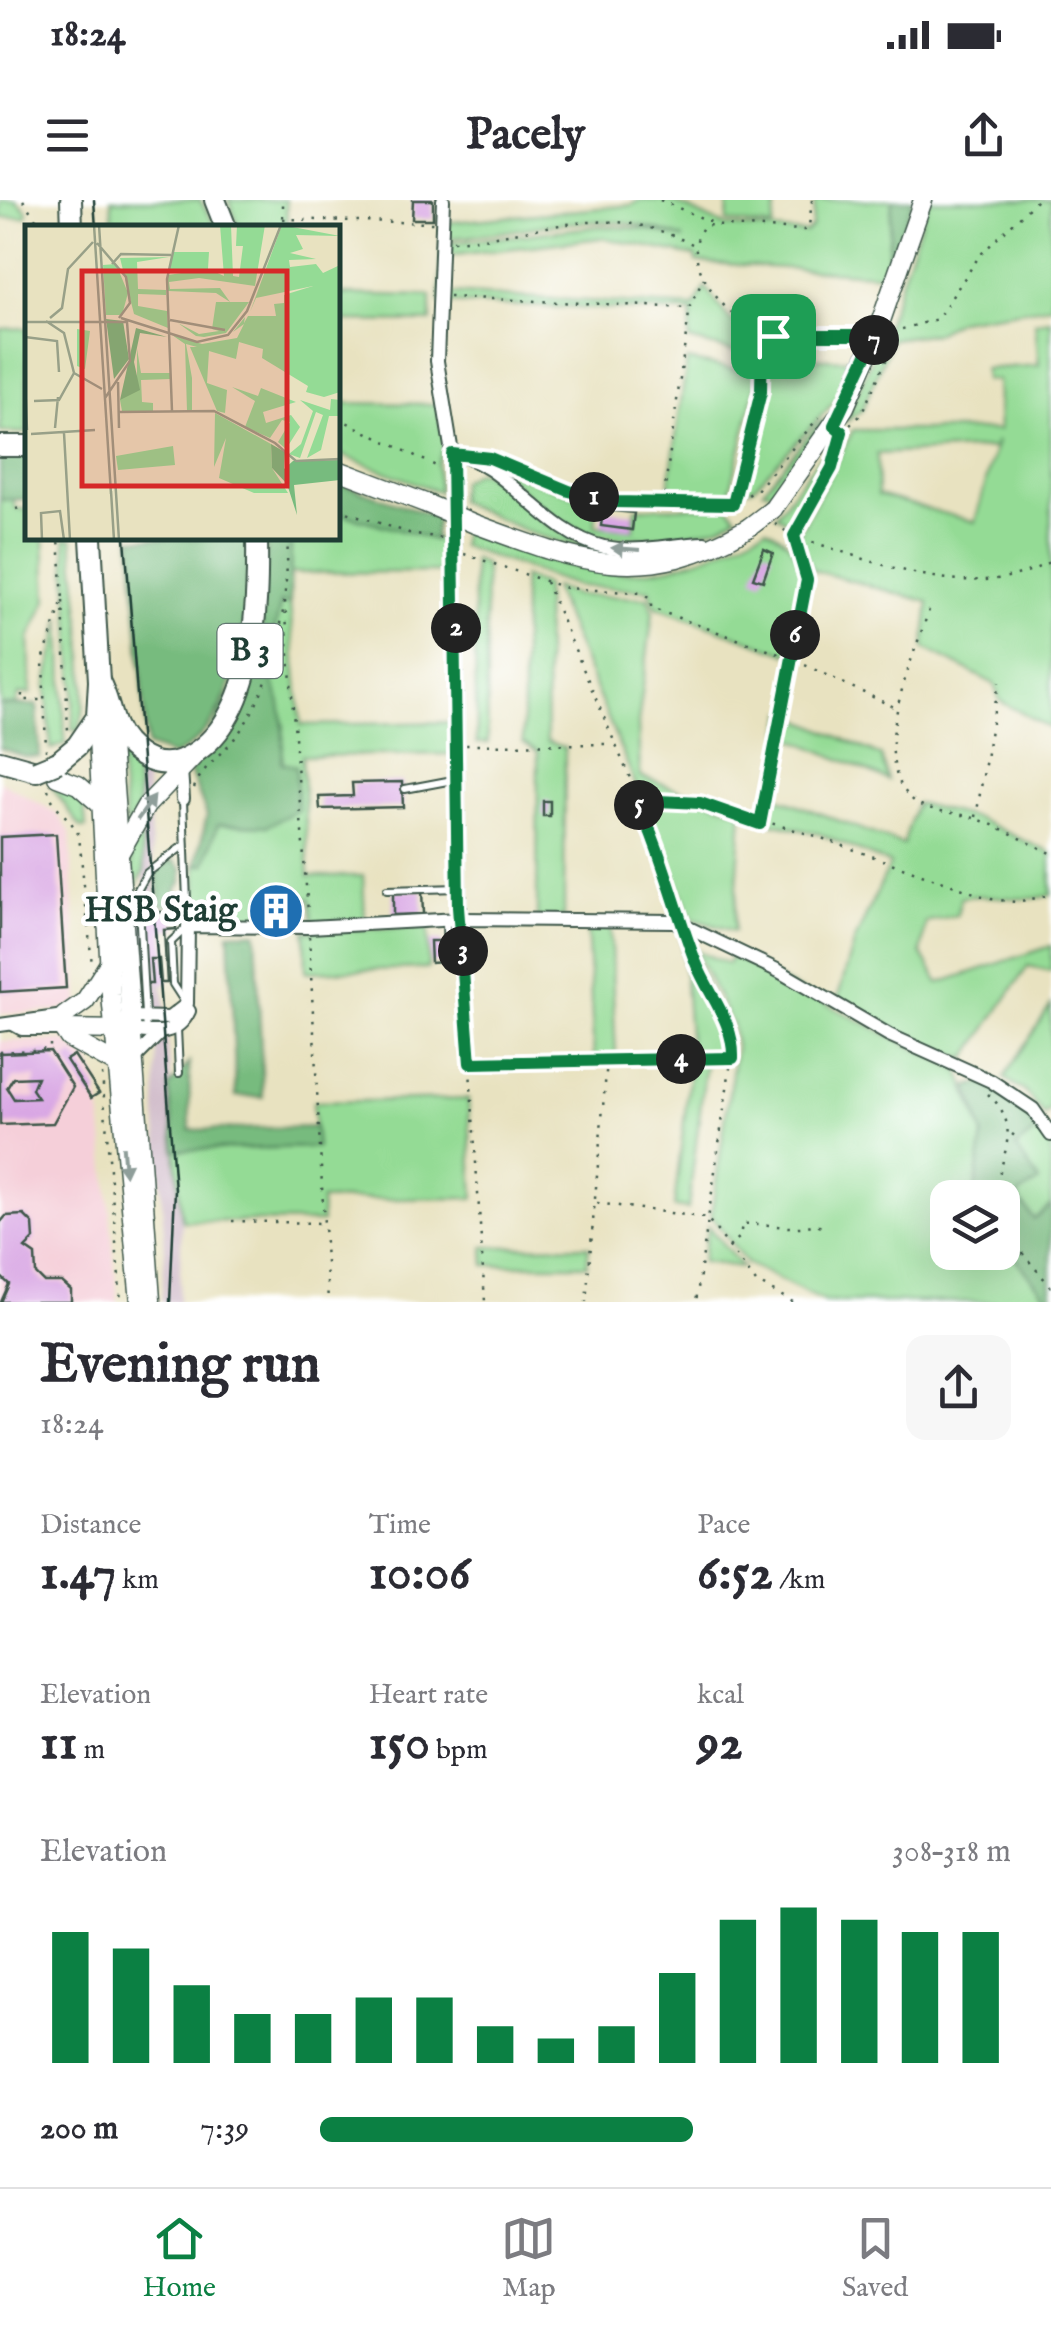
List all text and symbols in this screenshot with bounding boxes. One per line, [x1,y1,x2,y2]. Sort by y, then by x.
text: 18:24 [50,11,126,59]
text: Pacely [466,107,585,164]
icon: menu [40,108,95,163]
icon: share [956,108,1011,163]
inset map [25,225,340,540]
pin [731,294,816,379]
icon: arrive [746,309,801,364]
pin: 7 [849,315,899,365]
text: 7 [867,322,881,357]
pin: 1 [569,472,619,522]
text: 1 [589,479,599,514]
one-way arrow [610,540,641,556]
pin: 2 [431,603,481,653]
text: 2 [449,610,463,645]
pin: 6 [770,610,820,660]
text: 6 [789,617,801,652]
road number: B 3 [218,624,282,678]
pin: 5 [614,780,664,830]
text: 5 [634,787,644,822]
one-way arrow [136,795,156,821]
building icon: HSB Staig [246,881,306,941]
place label: HSB Staig [85,889,238,934]
pin: 3 [438,926,488,976]
text: 3 [458,933,468,968]
pin: 4 [656,1034,706,1084]
text: 4 [674,1041,688,1076]
one-way arrow [116,1146,132,1178]
map controls [930,1180,1020,1270]
button: layers [930,1180,1020,1270]
text: Evening run [40,1331,320,1401]
button: share [906,1335,1011,1440]
text: 18:24 [40,1404,104,1445]
text: Distance [40,1508,141,1543]
text: Time [369,1508,431,1543]
text: Pace [697,1508,750,1543]
text: 1.47 [40,1543,116,1606]
text: 10:06 [369,1543,470,1606]
text: 6:52 [697,1543,773,1606]
text: km [116,1563,159,1598]
text: /km [773,1563,825,1598]
text: Elevation [40,1678,151,1713]
text: Heart rate [369,1678,488,1713]
text: kcal [697,1678,744,1713]
text: 11 [40,1713,77,1776]
text: 150 [369,1713,430,1776]
text: 92 [697,1713,743,1776]
text: m [77,1733,105,1768]
text: bpm [430,1733,488,1768]
text: Elevation [40,1832,167,1873]
text: 308–318 m [892,1832,1011,1873]
text: 200 m [40,2109,118,2150]
text: 7:39 [200,2109,249,2150]
tab: Home [143,2211,216,2306]
tab: Map [501,2211,556,2306]
tab: Saved [842,2211,908,2306]

